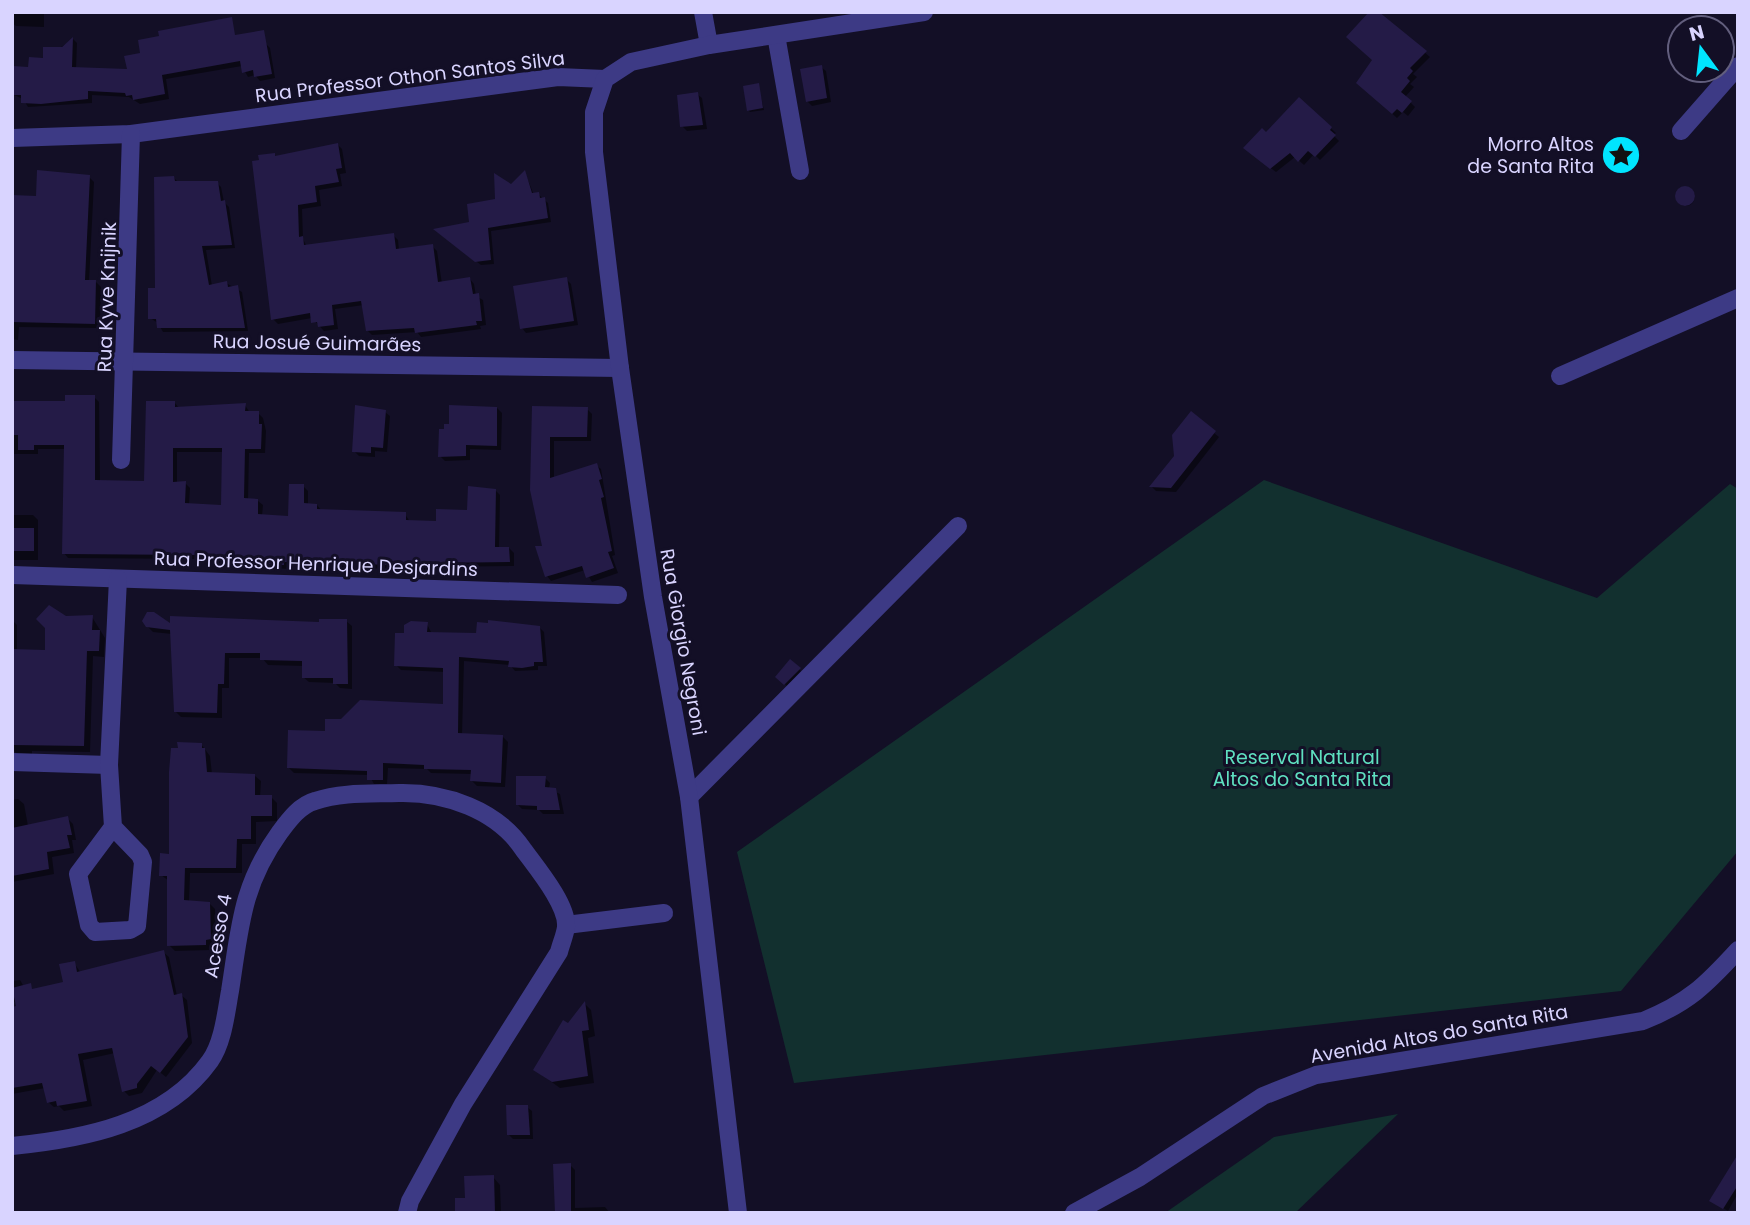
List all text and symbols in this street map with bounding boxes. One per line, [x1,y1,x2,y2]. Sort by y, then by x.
north arrow [1666,14,1736,84]
text: N [1686,18,1707,48]
street label: Rua Professor Othon Santos Silva [254,45,566,109]
place label: Morro Altos de Santa Rita [1467,131,1594,180]
place icon: Morro Altos de Santa Rita [1600,134,1642,176]
street label: Rua Kyve Knijnik [91,221,123,373]
street label: Rua Josué Guimarães [213,328,421,358]
street label: Rua Professor Henrique Desjardins [154,545,478,583]
street label: Rua Giorgio Negroni [653,547,713,737]
park label: Reserval Natural Altos do Santa Rita [1213,744,1391,793]
street label: Acesso 4 [197,892,239,980]
street label: Avenida Altos do Santa Rita [1308,998,1570,1070]

